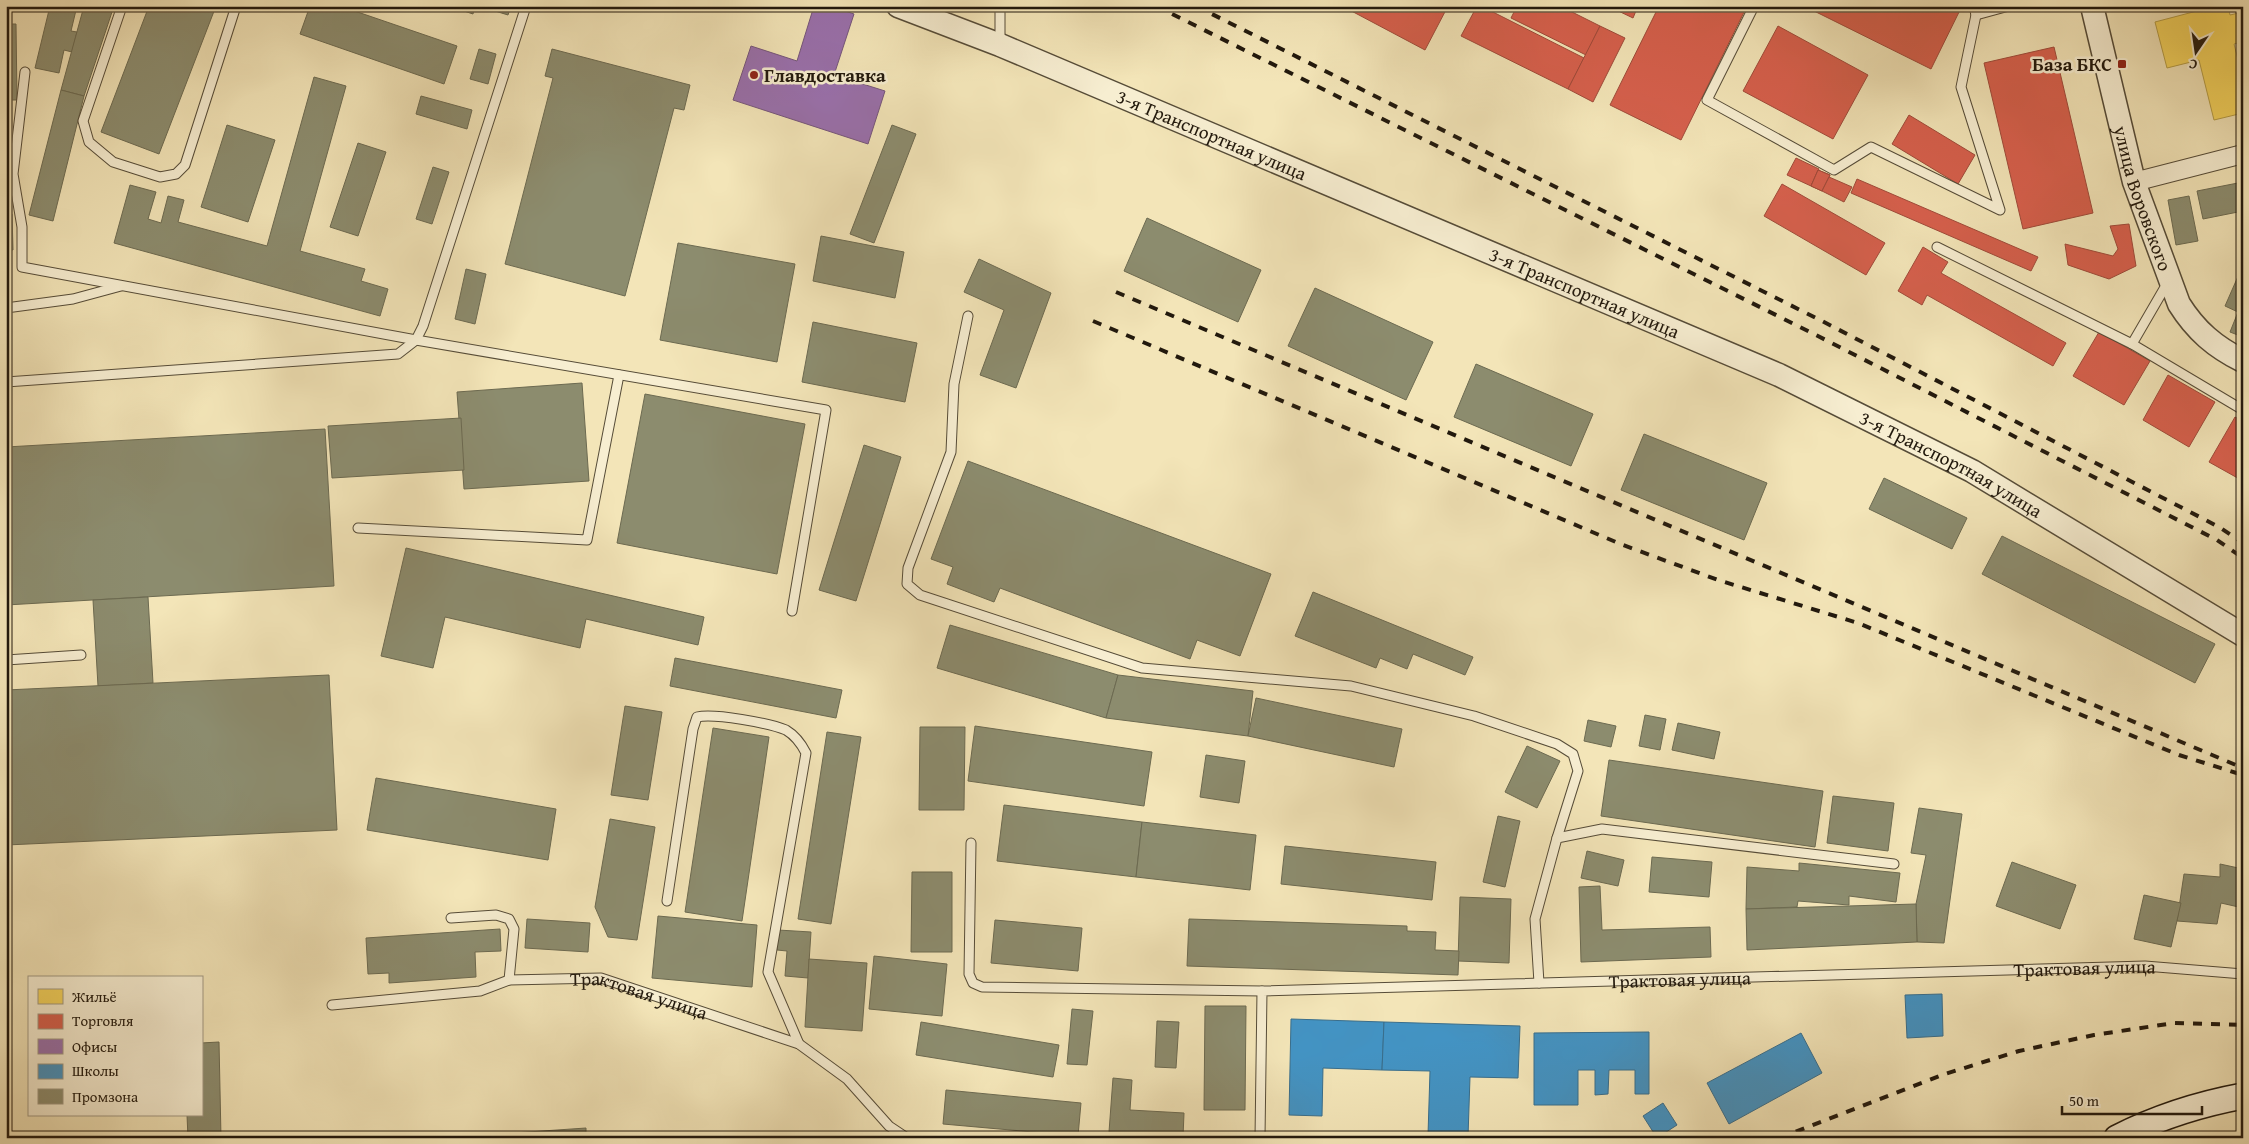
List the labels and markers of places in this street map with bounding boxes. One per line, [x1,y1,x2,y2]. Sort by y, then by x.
place label: База БКС [2032,50,2112,78]
marker: База БКС [2116,58,2128,70]
place label: Главдоставка [764,61,886,89]
marker: Главдоставка [748,69,760,81]

